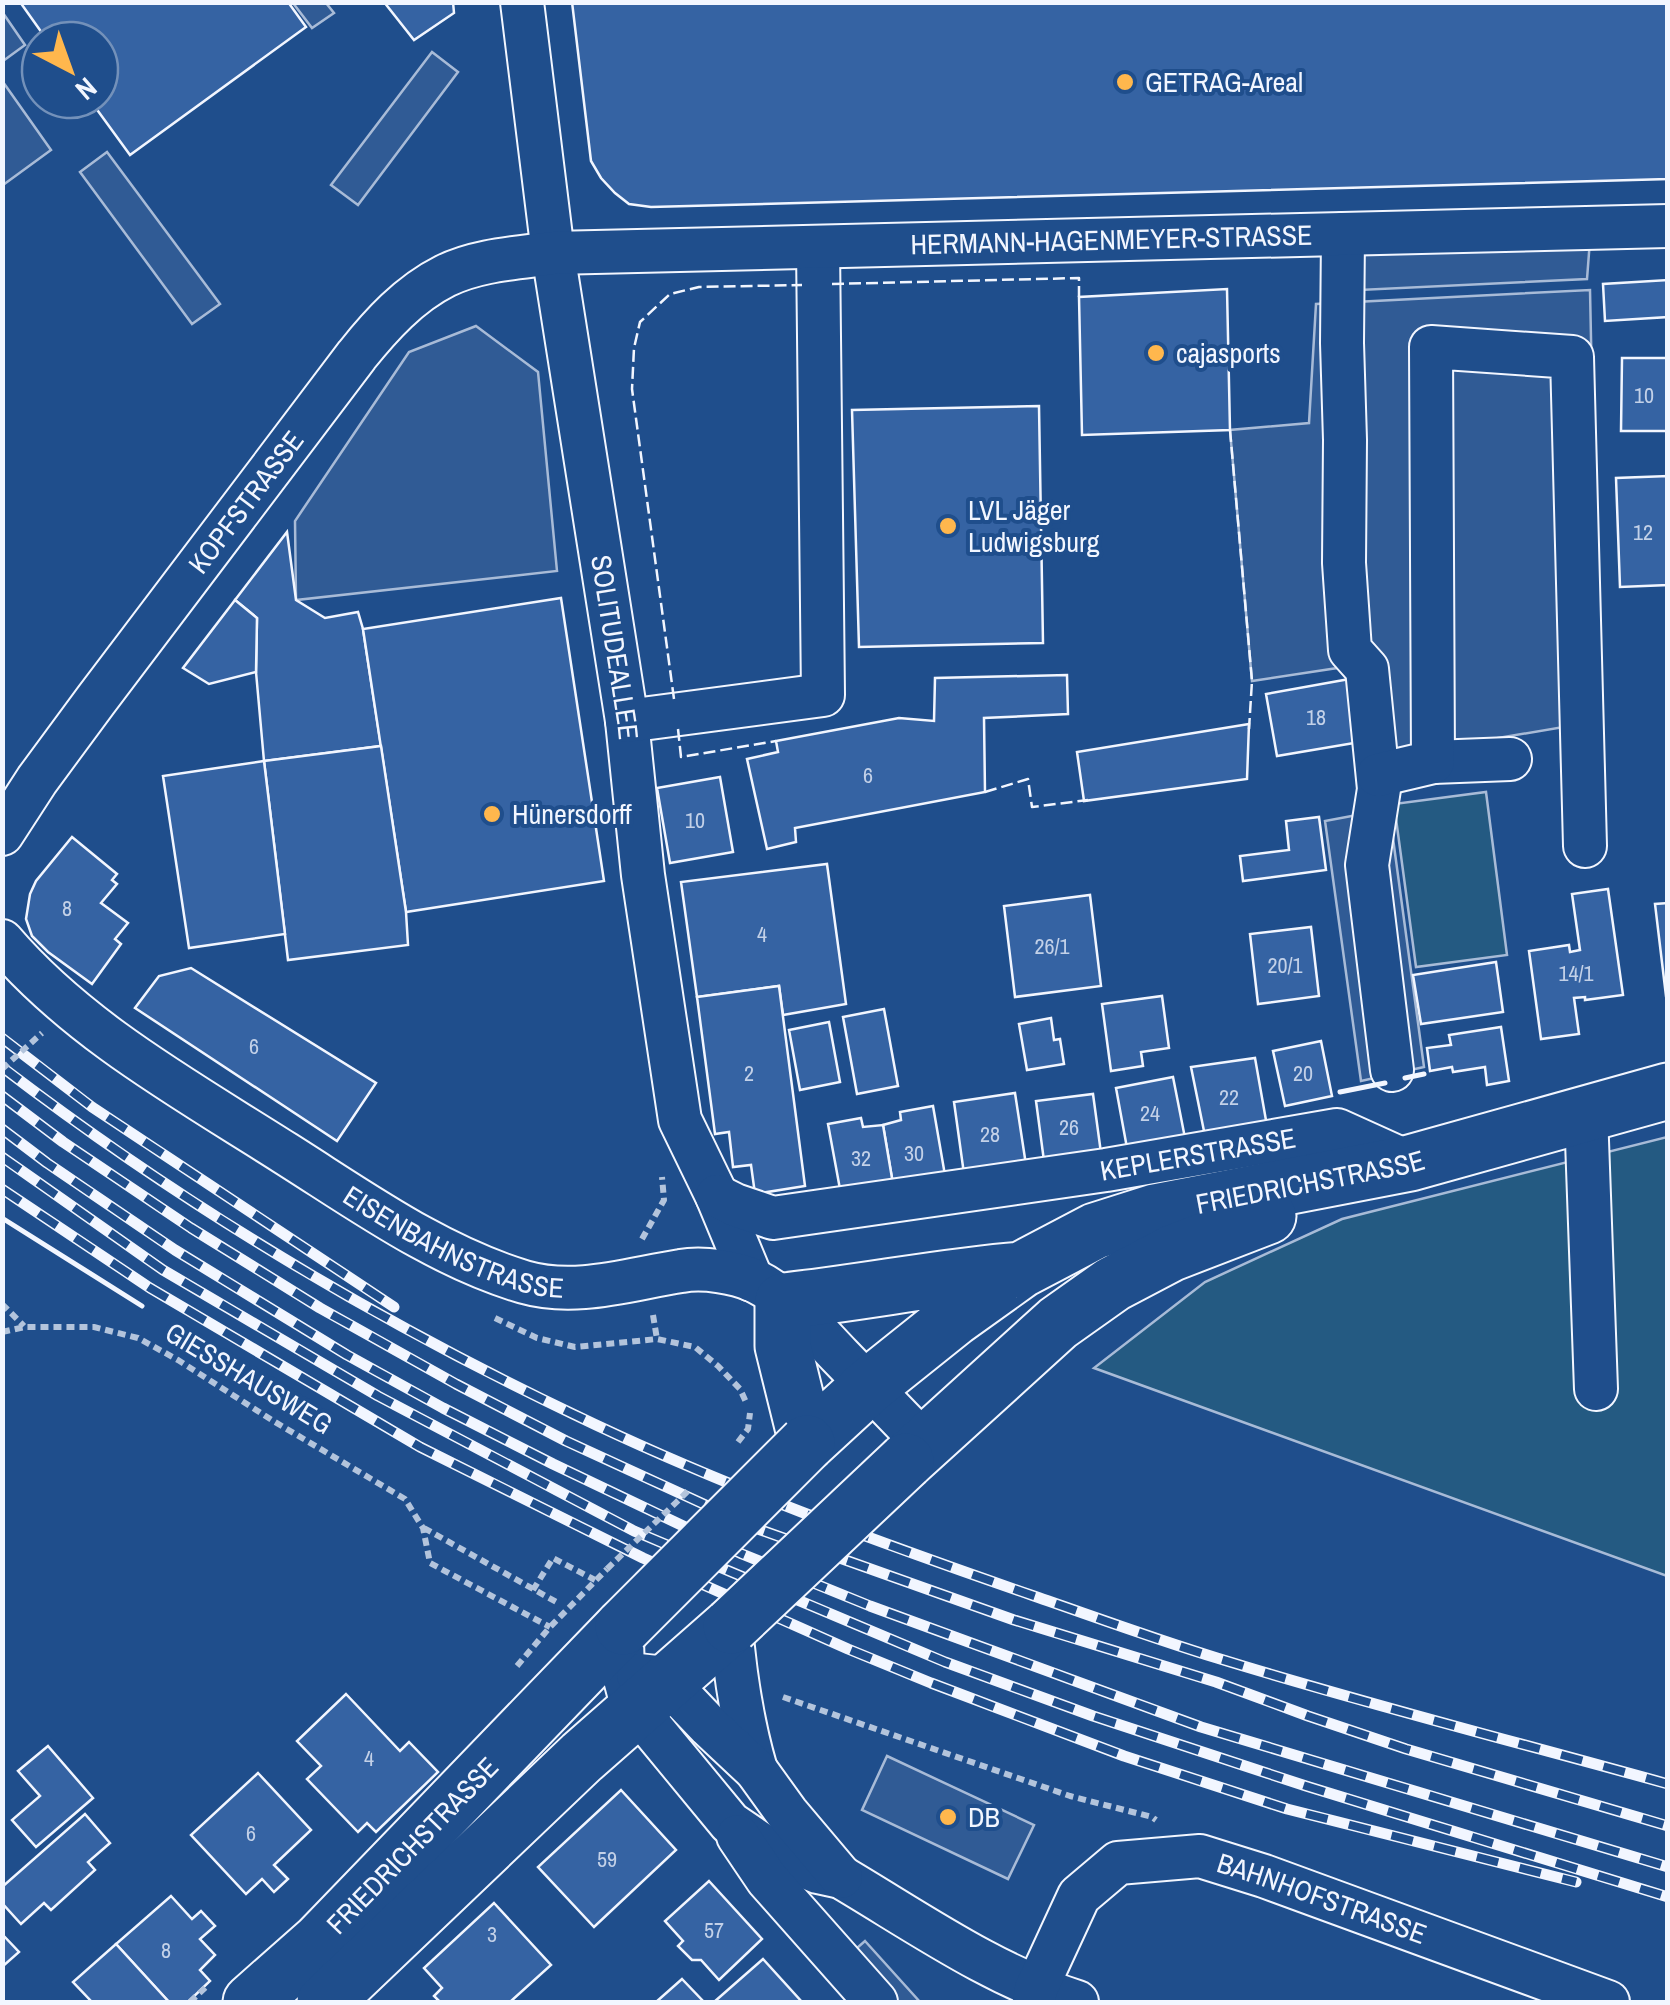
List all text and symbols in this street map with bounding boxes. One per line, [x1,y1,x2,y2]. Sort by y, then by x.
north arrow [20,20,120,120]
place label: GETRAG-Areal [1145,63,1303,101]
text: N [68,69,105,109]
marker: GETRAG-Areal [1114,71,1136,93]
street label: HERMANN-HAGENMEYER-STRASSE [910,216,1313,263]
place label: cajasports [1176,334,1281,372]
marker: cajasports [1145,342,1167,364]
house number: 10 [1634,380,1654,410]
street label: KOPFSTRASSE [179,423,312,581]
place label: LVL Jäger Ludwigsburg [968,491,1100,561]
marker: LVL Jäger Ludwigsburg [937,515,959,537]
house number: 12 [1633,517,1653,547]
street label: SOLITUDEALLEE [582,552,648,741]
house number: 18 [1306,702,1326,732]
house number: 6 [863,760,873,790]
place label: Hünersdorff [512,795,632,833]
marker: Hünersdorff [481,803,503,825]
house number: 10 [685,805,705,835]
house number: 8 [62,893,72,923]
house number: 4 [757,919,767,949]
house number: 26/1 [1034,931,1070,961]
house number: 20/1 [1267,950,1303,980]
house number: 14/1 [1558,958,1594,988]
house number: 6 [249,1031,259,1061]
house number: 2 [744,1058,754,1088]
house number: 20 [1293,1058,1313,1088]
house number: 22 [1219,1082,1239,1112]
house number: 24 [1140,1098,1160,1128]
house number: 26 [1059,1112,1079,1142]
street label: KEPLERSTRASSE [1097,1118,1299,1190]
house number: 28 [980,1119,1000,1149]
house number: 30 [904,1138,924,1168]
street label: FRIEDRICHSTRASSE [1192,1141,1429,1223]
house number: 32 [851,1143,871,1173]
street label: EISENBAHNSTRASSE [336,1176,565,1307]
street label: GIESSHAUSWEG [158,1313,340,1443]
house number: 4 [364,1743,374,1773]
street label: FRIEDRICHSTRASSE [318,1749,507,1942]
place label: DB [968,1798,1000,1836]
marker: DB [937,1806,959,1828]
house number: 6 [246,1818,256,1848]
house number: 59 [597,1844,617,1874]
street label: BAHNHOFSTRASSE [1213,1844,1432,1953]
house number: 57 [704,1915,724,1945]
house number: 3 [487,1919,497,1949]
house number: 8 [161,1935,171,1965]

